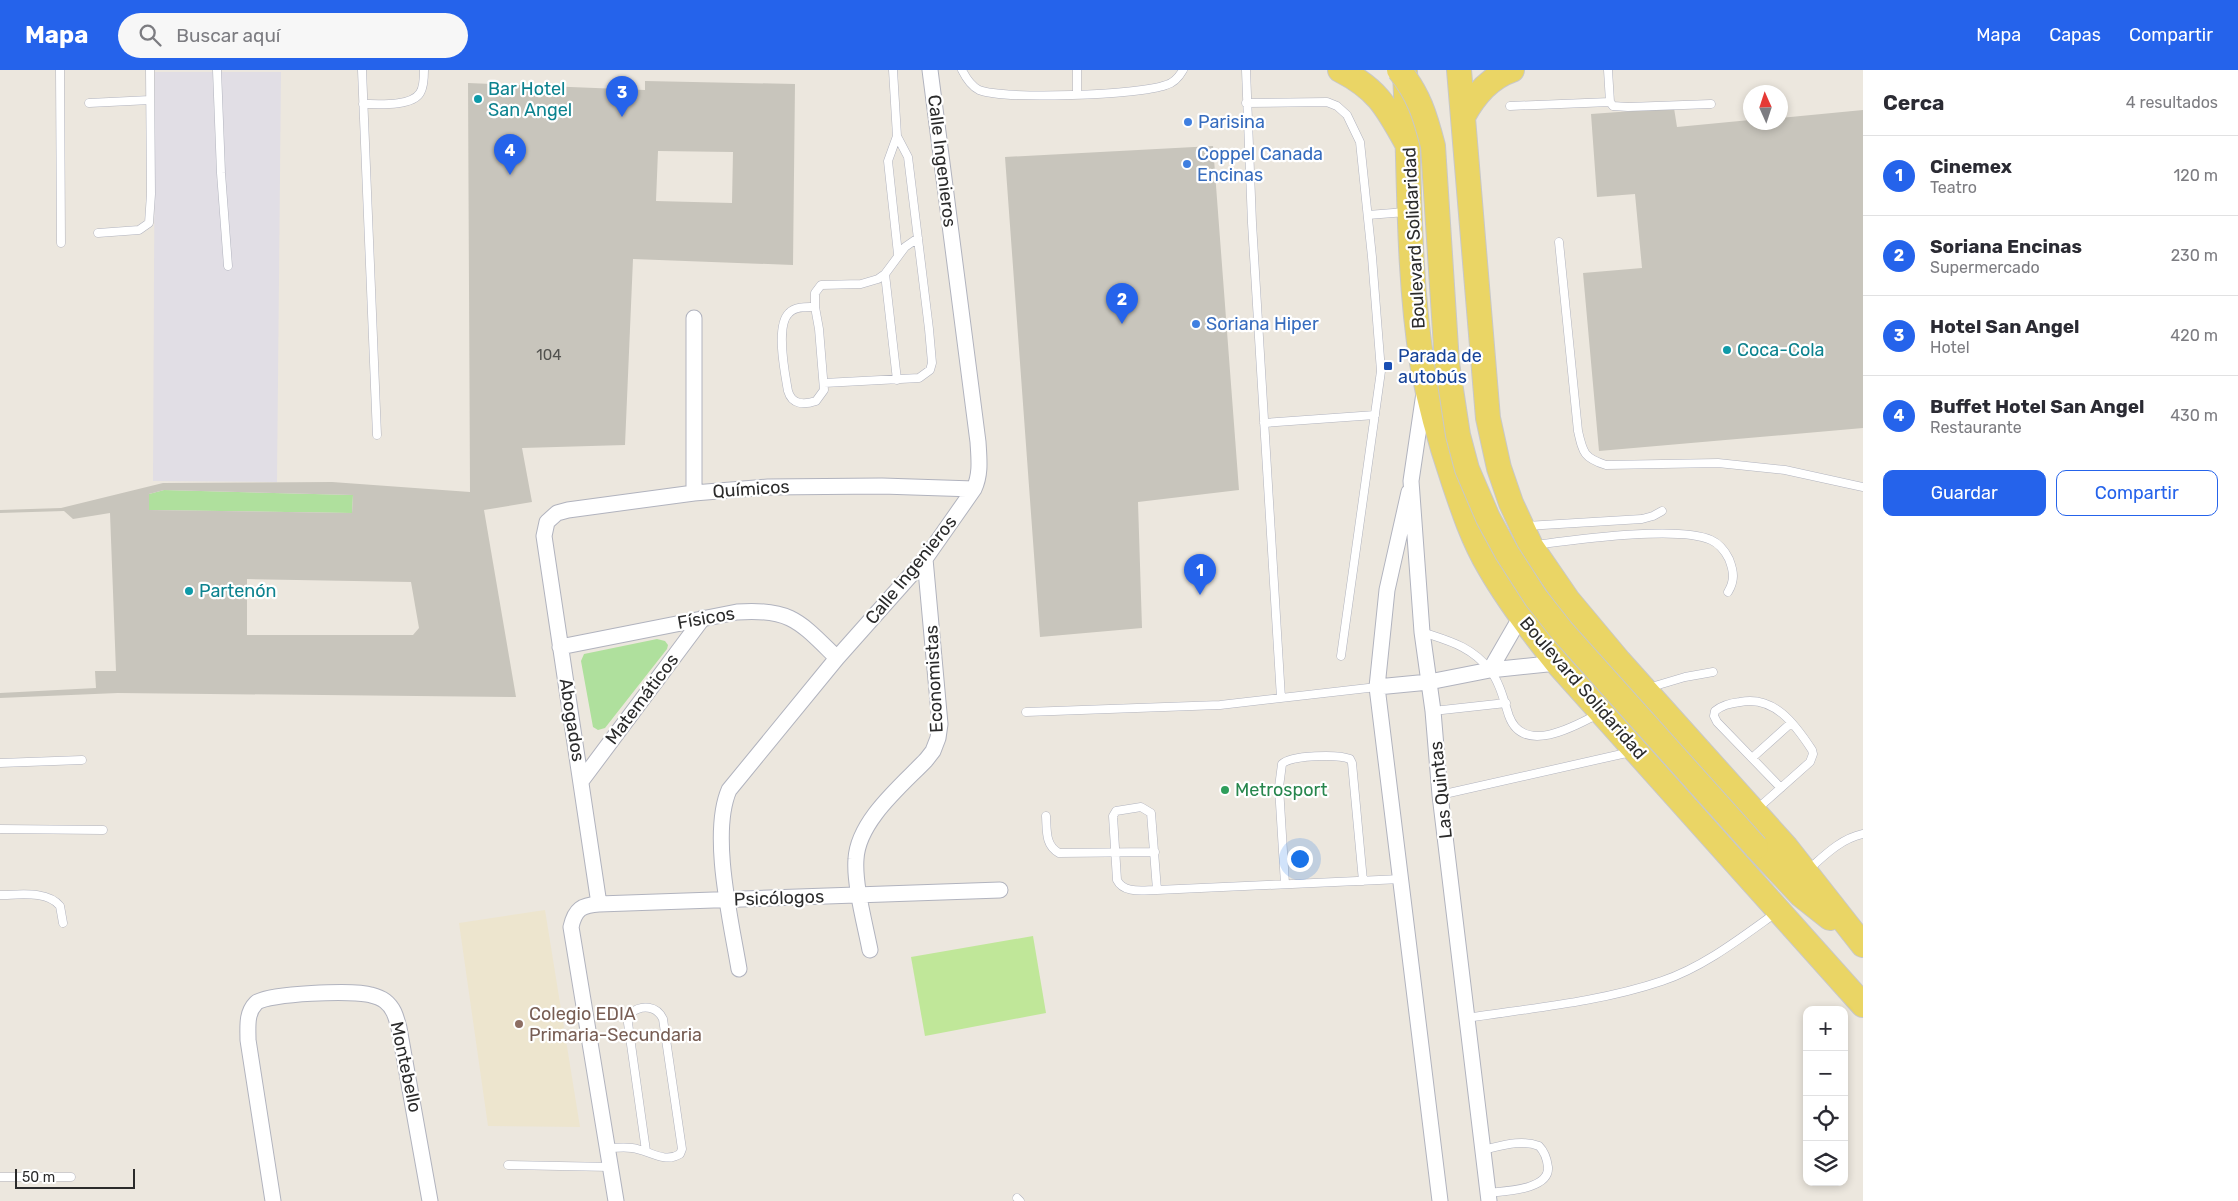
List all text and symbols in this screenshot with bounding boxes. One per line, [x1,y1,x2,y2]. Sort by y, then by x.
search box [118,13,468,58]
text: Mapa [25,21,88,49]
icon: search [136,21,164,49]
text: Buscar aquí [176,24,280,47]
text: Mapa [1976,24,2021,46]
text: Capas [2049,24,2101,46]
text: Compartir [2129,24,2213,46]
pin: 3 [606,76,638,117]
place label: Bar Hotel San Angel [488,78,572,121]
north arrow [1743,85,1788,130]
text: Cerca [1883,90,1944,115]
marker: Bar Hotel San Angel [472,93,484,105]
street label: Calle Ingenieros [923,93,961,229]
text: 4 resultados [2126,93,2218,112]
place label: Parisina [1198,111,1265,133]
marker: Parisina [1182,116,1194,128]
pin: 4 [494,134,526,175]
place label: Coppel Canada Encinas [1197,143,1323,186]
street label: Boulevard Solidaridad [1398,147,1430,329]
text: Cinemex [1930,155,2012,178]
marker: Coppel Canada Encinas [1181,158,1193,170]
text: 1 [1895,166,1903,185]
text: 120 m [2173,166,2218,185]
text: Teatro [1930,178,1977,197]
text: Soriana Encinas [1930,235,2082,258]
text: 2 [1894,246,1904,265]
text: 230 m [2171,246,2218,265]
text: Supermercado [1930,258,2040,277]
pin: 2 [1106,283,1138,324]
place label: Soriana Hiper [1206,313,1319,335]
text: Hotel San Angel [1930,315,2080,338]
marker: Soriana Hiper [1190,318,1202,330]
text: 3 [1894,326,1904,345]
text: 420 m [2170,326,2218,345]
text: Hotel [1930,338,1970,357]
place label: Coca-Cola [1737,339,1825,361]
marker: Coca-Cola [1721,344,1733,356]
place label: Parada de autobús [1398,345,1482,388]
house number: 104 [536,346,562,364]
marker: Parada de autobús [1382,360,1394,372]
text: Buffet Hotel San Angel [1930,395,2144,418]
text: 4 [1894,406,1904,425]
text: 430 m [2170,406,2218,425]
text: Restaurante [1930,418,2022,437]
button: Guardar [1883,470,2046,516]
button: Compartir [2056,470,2218,516]
street label: Químicos [712,475,790,503]
street label: Calle Ingenieros [860,511,962,629]
pin: 1 [1184,554,1216,595]
place label: Partenón [199,580,276,602]
marker: Partenón [183,585,195,597]
street label: Físicos [676,602,736,634]
street label: Boulevard Solidaridad [1515,612,1651,764]
street label: Economistas [920,624,948,734]
street label: Matemáticos [601,649,683,749]
street label: Abogados [555,677,589,763]
street label: Las Quintas [1425,740,1457,840]
place label: Metrosport [1235,779,1327,801]
marker: Metrosport [1219,784,1231,796]
your location [1287,846,1313,872]
street label: Psicólogos [733,885,825,911]
place label: Colegio EDIA Primaria-Secundaria [529,1003,702,1046]
map controls [1803,1006,1848,1186]
button: + [1803,1006,1848,1051]
marker: Colegio EDIA Primaria-Secundaria [513,1018,525,1030]
street label: Montebello [386,1020,426,1114]
button: − [1803,1051,1848,1096]
button: locate [1803,1096,1848,1141]
button: layers [1803,1141,1848,1186]
scale bar [15,1166,135,1189]
text: 50 m [22,1169,55,1186]

